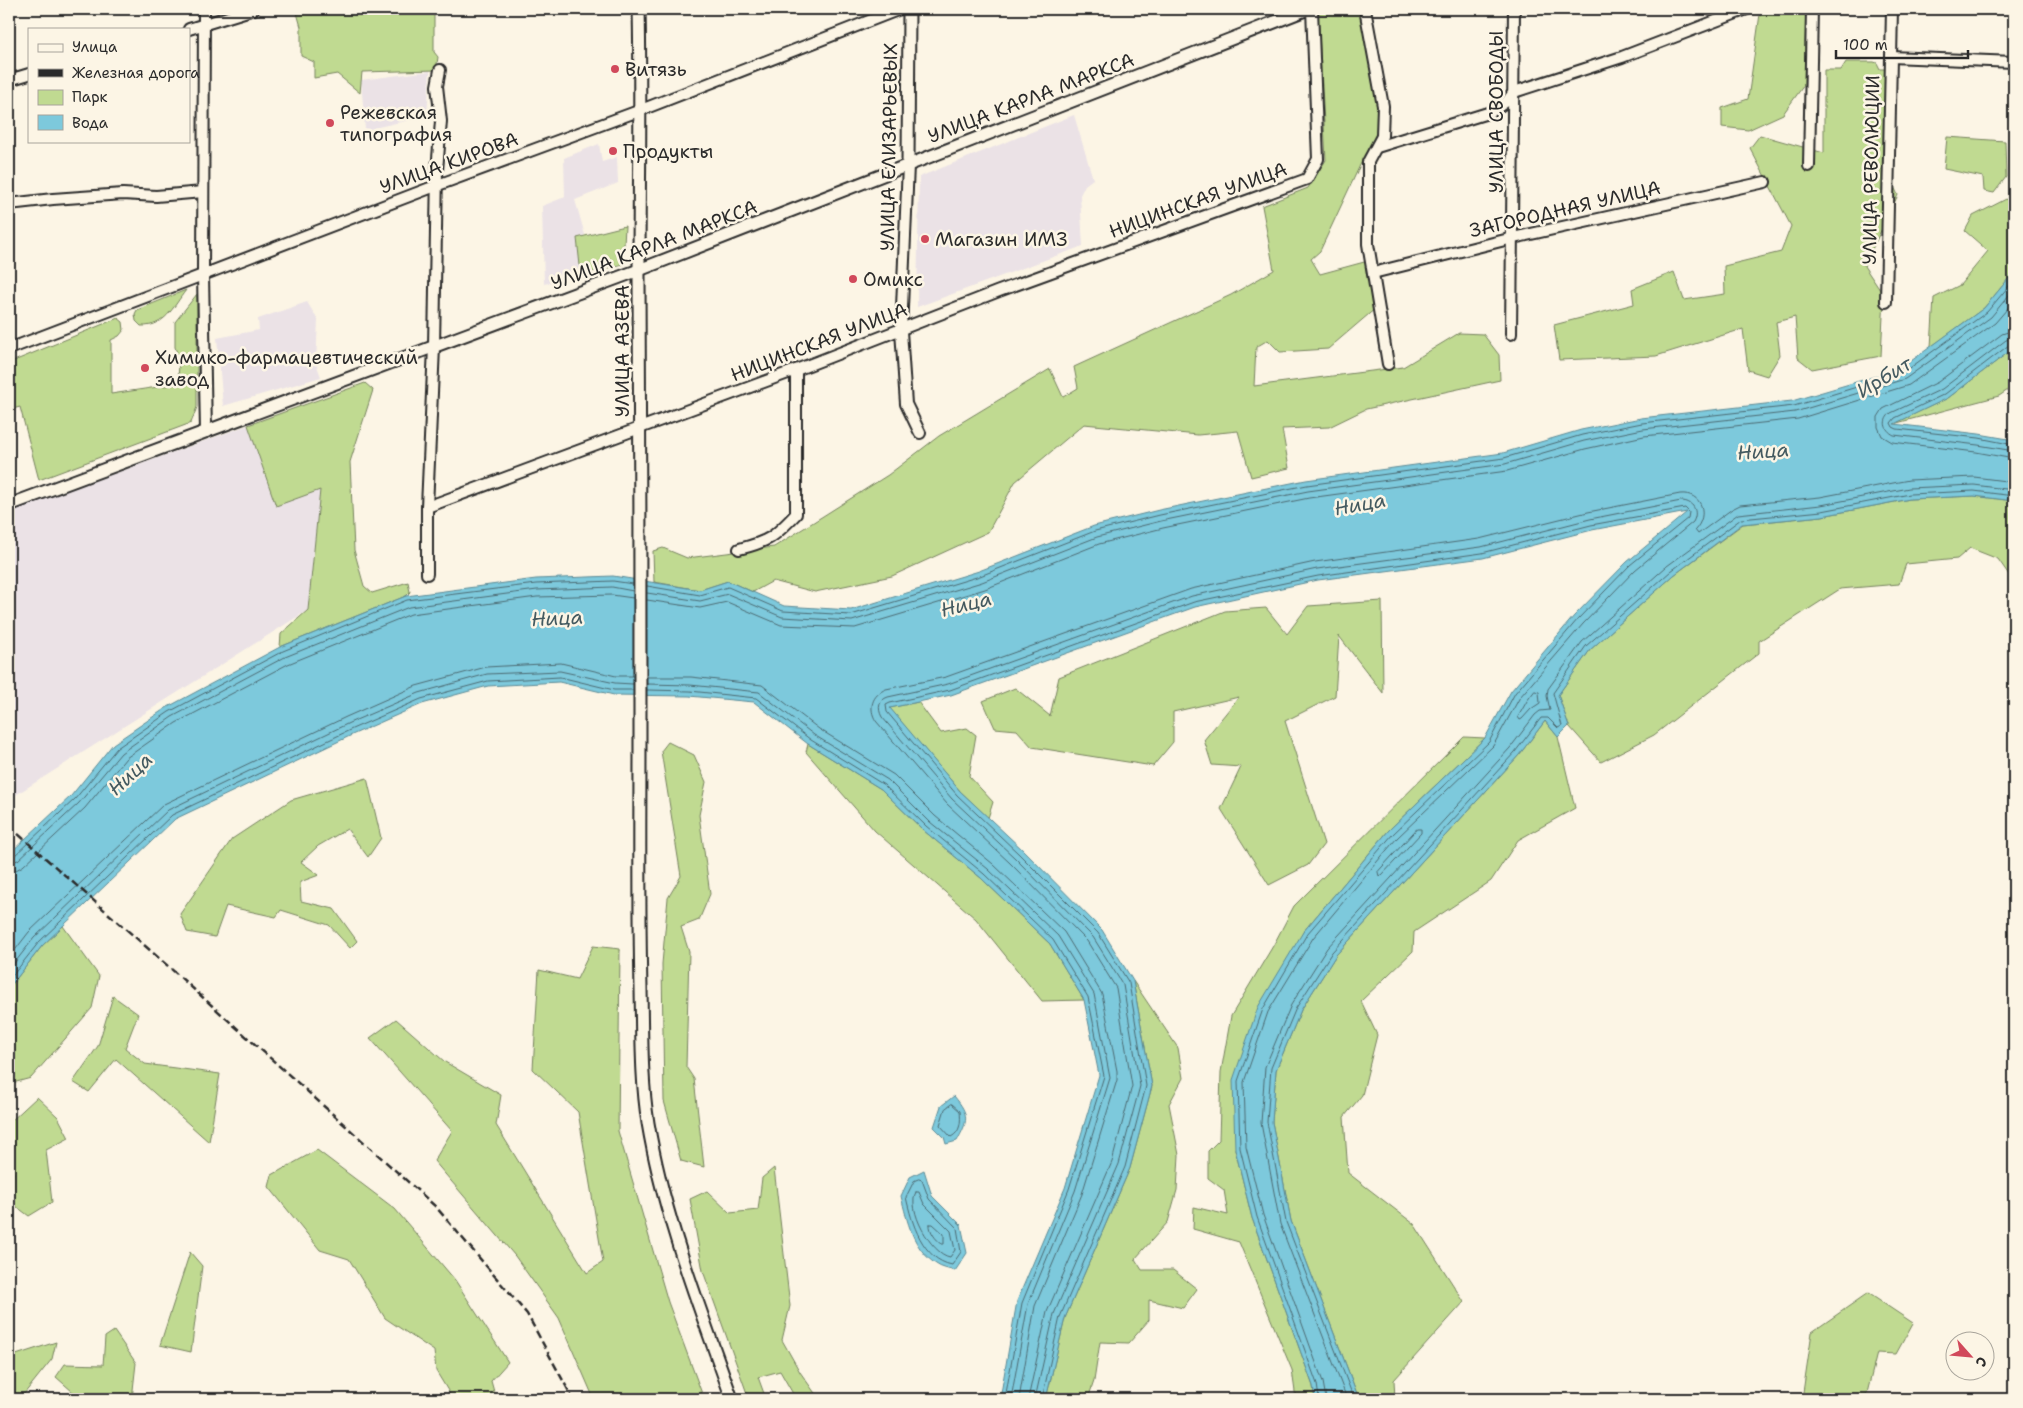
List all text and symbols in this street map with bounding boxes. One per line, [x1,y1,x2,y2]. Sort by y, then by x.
legend [28,28,190,142]
scale bar [1836,28,1968,60]
street label: УЛИЦА СВОБОДЫ [1484,31,1509,193]
text: 100 m [1843,35,1888,55]
text: Улица [72,37,118,57]
street label: УЛИЦА ЕЛИЗАРЬЕВЫХ [875,43,903,251]
street label: УЛИЦА КАРЛА МАРКСА [924,47,1138,149]
place label: Витязь [625,57,687,82]
text: Железная дорога [72,63,200,83]
marker: Витязь [609,63,621,75]
street label: УЛИЦА РЕВОЛЮЦИИ [1857,75,1885,265]
text: Парк [72,87,108,107]
place label: Режевская типография [340,100,452,147]
text: Вода [72,113,109,133]
marker: Режевская типография [324,117,336,129]
street label: УЛИЦА КИРОВА [376,126,522,200]
place label: Продукты [623,139,713,164]
marker: Продукты [607,145,619,157]
street label: НИЦИНСКАЯ УЛИЦА [1106,156,1291,244]
street label: ЗАГОРОДНАЯ УЛИЦА [1467,175,1663,243]
street label: УЛИЦА КАРЛА МАРКСА [547,194,761,296]
place label: Магазин ИМЗ [935,227,1068,252]
marker: Магазин ИМЗ [919,233,931,245]
place label: Омикс [863,267,923,292]
marker: Омикс [847,273,859,285]
street label: УЛИЦА АЗЕВА [610,284,635,417]
street label: НИЦИНСКАЯ УЛИЦА [727,297,911,387]
place label: Химико-фармацевтический завод [155,345,418,392]
water label: Ирбит [1852,349,1918,404]
marker: Химико-фармацевтический завод [139,362,151,374]
water label: Ница [1736,436,1790,466]
water label: Ница [1332,487,1388,521]
water label: Ница [938,585,994,623]
water label: Ница [530,604,584,632]
water label: Ница [102,747,158,801]
north arrow [1946,1330,1996,1380]
text: С [1972,1354,1992,1370]

